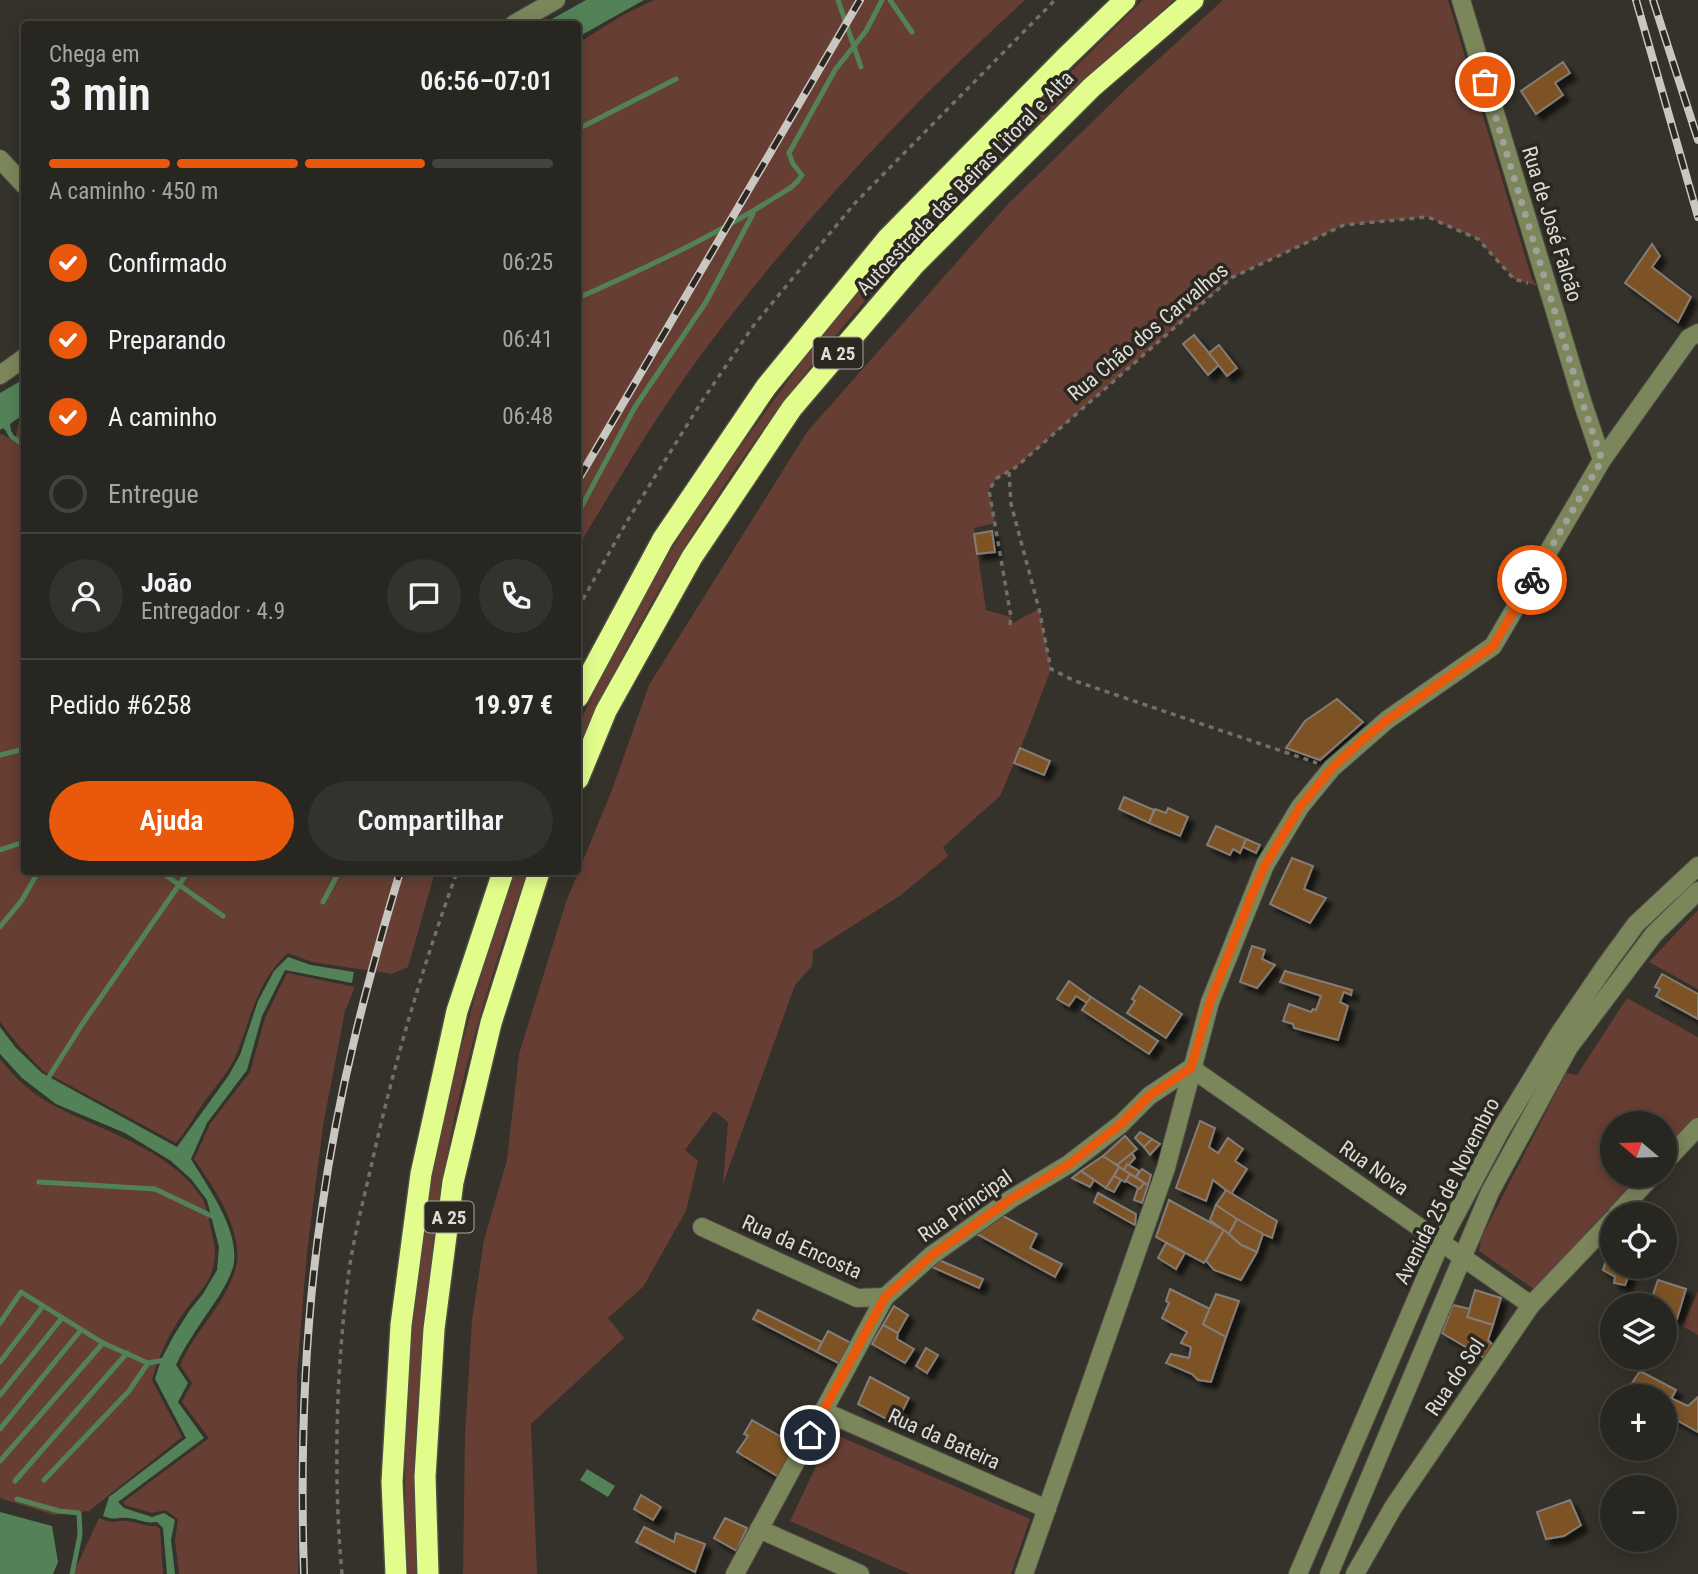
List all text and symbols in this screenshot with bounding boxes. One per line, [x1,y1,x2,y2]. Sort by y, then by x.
text: Chega em [49,41,140,68]
pin [1455,52,1515,112]
icon: bag [1466,63,1504,101]
text: 06:56–07:01 [420,66,553,96]
street label: Autoestrada das Beiras Litoral e Alta [851,66,1079,300]
text: 3 min [49,67,151,121]
street label: Rua de José Falcão [1517,143,1587,305]
text: A caminho · 450 m [49,178,218,205]
icon: check [49,244,87,282]
text: Confirmado [108,248,227,278]
text: 06:25 [502,249,553,276]
street label: Rua Chão dos Carvalhos [1063,258,1233,406]
icon: check [49,321,87,359]
text: Preparando [108,325,226,355]
text: 06:41 [502,326,553,353]
road number: A 25 [814,338,862,368]
icon: check [49,398,87,436]
text: A caminho [108,402,217,432]
text: 06:48 [502,403,553,430]
text: Entregue [108,479,199,509]
courier [1497,545,1567,615]
button: person [49,559,123,633]
button: chat [387,559,461,633]
button: phone [479,559,553,633]
icon: bike [1513,561,1551,599]
text: João [141,568,192,598]
text: Entregador · 4.9 [141,598,285,625]
text: Pedido #6258 [49,690,192,720]
text: 19.97 € [474,690,553,720]
button: Ajuda [49,781,294,861]
button: Compartilhar [308,781,553,861]
street label: Avenida 25 de Novembro [1389,1094,1505,1288]
north arrow [1600,1111,1676,1188]
map controls [1600,1111,1677,1552]
street label: Rua Nova [1335,1136,1413,1200]
street label: Rua Principal [913,1165,1017,1247]
road number: A 25 [424,1202,474,1232]
button: locate [1600,1202,1677,1279]
street label: Rua da Encosta [739,1210,865,1284]
button: layers [1600,1293,1677,1370]
street label: Rua do Sol [1420,1334,1490,1420]
button: + [1600,1384,1677,1461]
street label: Rua da Bateira [884,1404,1004,1474]
pin [780,1405,840,1465]
icon: home [791,1416,829,1454]
button: − [1600,1475,1677,1552]

